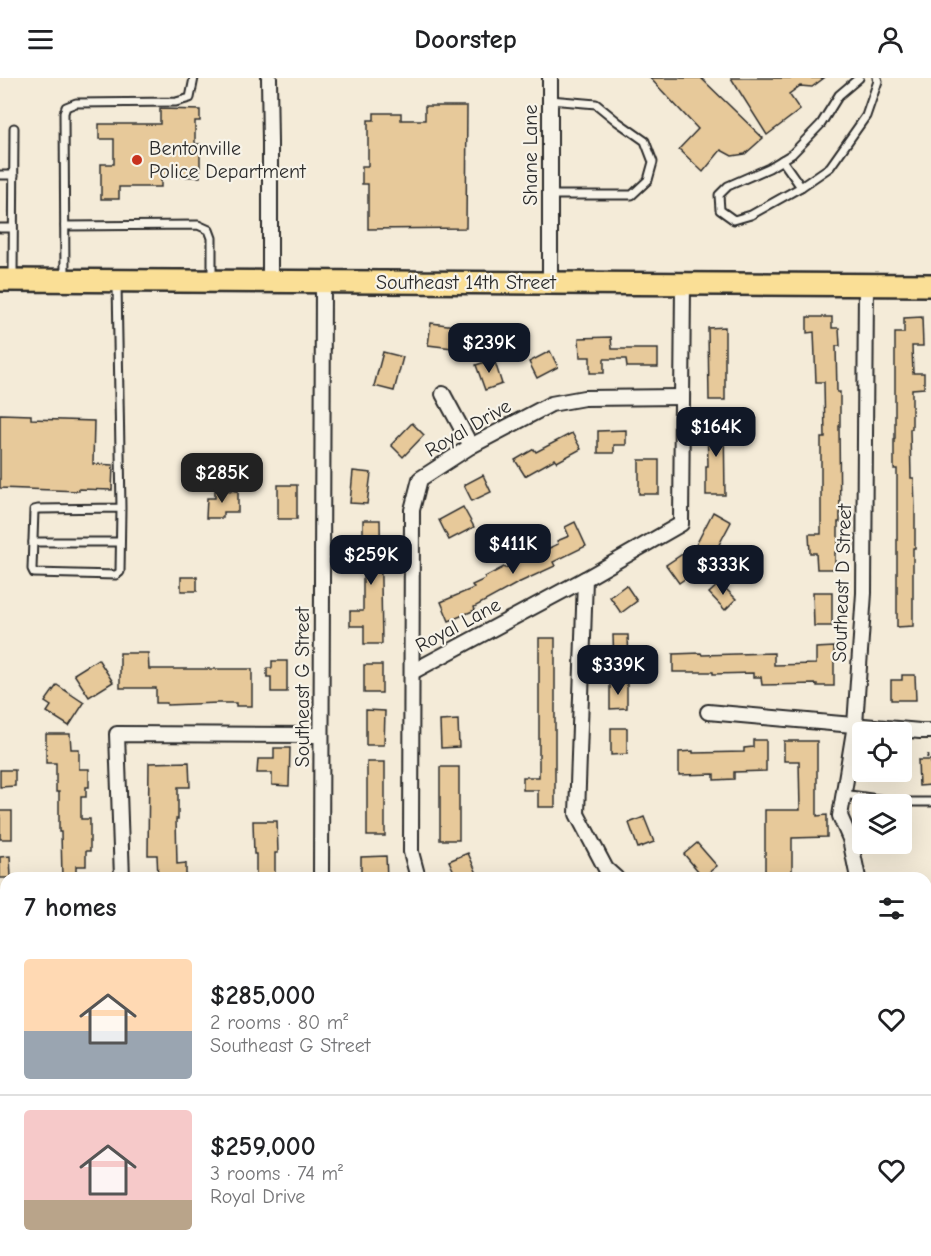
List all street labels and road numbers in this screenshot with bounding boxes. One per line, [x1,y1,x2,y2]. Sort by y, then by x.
street label: Shane Lane [519,105,542,205]
street label: Southeast 14th Street [376,271,557,294]
street label: Royal Drive [421,394,515,462]
street label: Southeast D Street [828,502,856,663]
street label: Royal Lane [411,593,505,657]
street label: Southeast G Street [291,606,314,767]

